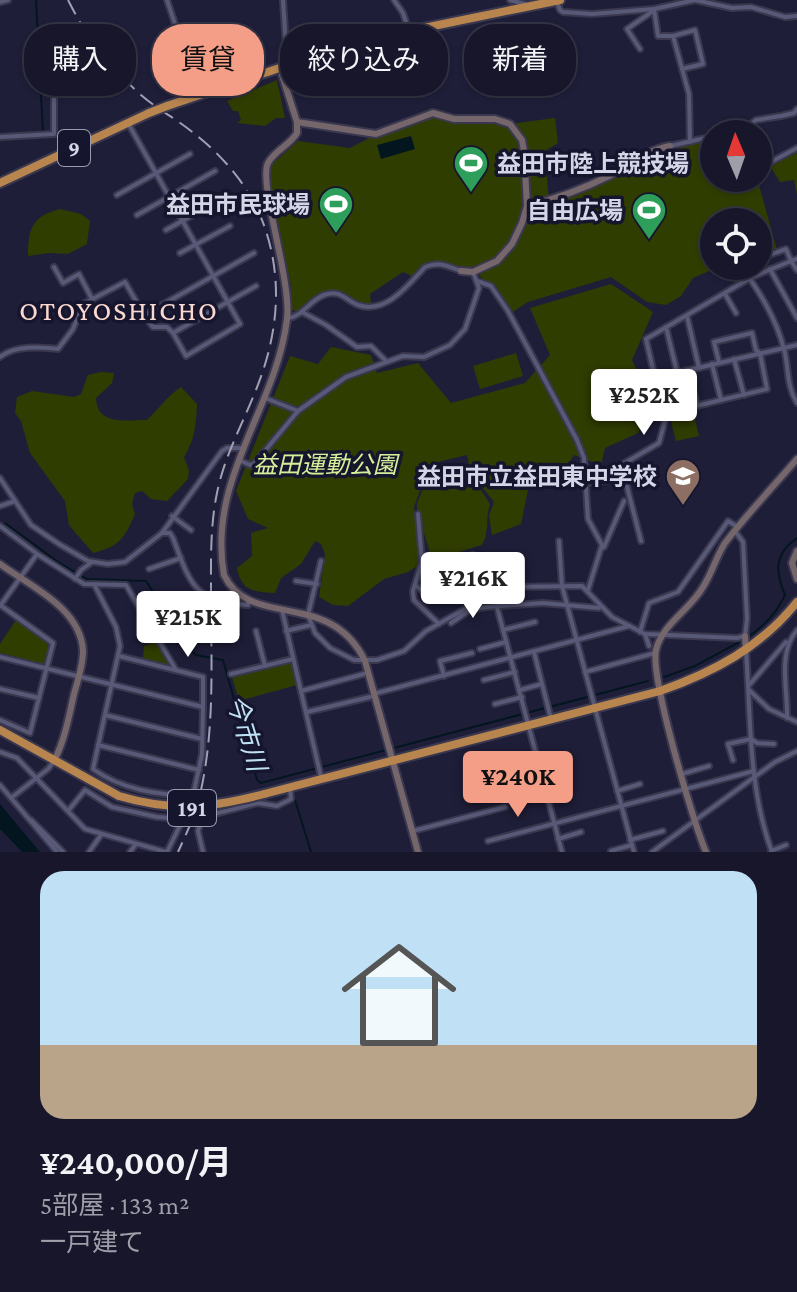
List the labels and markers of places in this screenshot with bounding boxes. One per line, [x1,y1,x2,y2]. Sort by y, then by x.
sports icon: 益田市陸上競技場 [452,144,490,194]
place label: 益田市陸上競技場 [497,150,689,177]
sports icon: 益田市民球場 [317,185,355,235]
place label: 益田市民球場 [166,191,310,218]
sports icon: 自由広場 [630,191,668,241]
place label: 自由広場 [527,197,623,224]
pin: ¥252K [588,369,700,437]
school or university icon: 益田市立益田東中学校 [664,457,702,507]
place label: 益田市立益田東中学校 [417,463,657,490]
pin: ¥216K [417,552,529,620]
pin: ¥215K [132,591,244,659]
pin: ¥240K [462,751,574,819]

